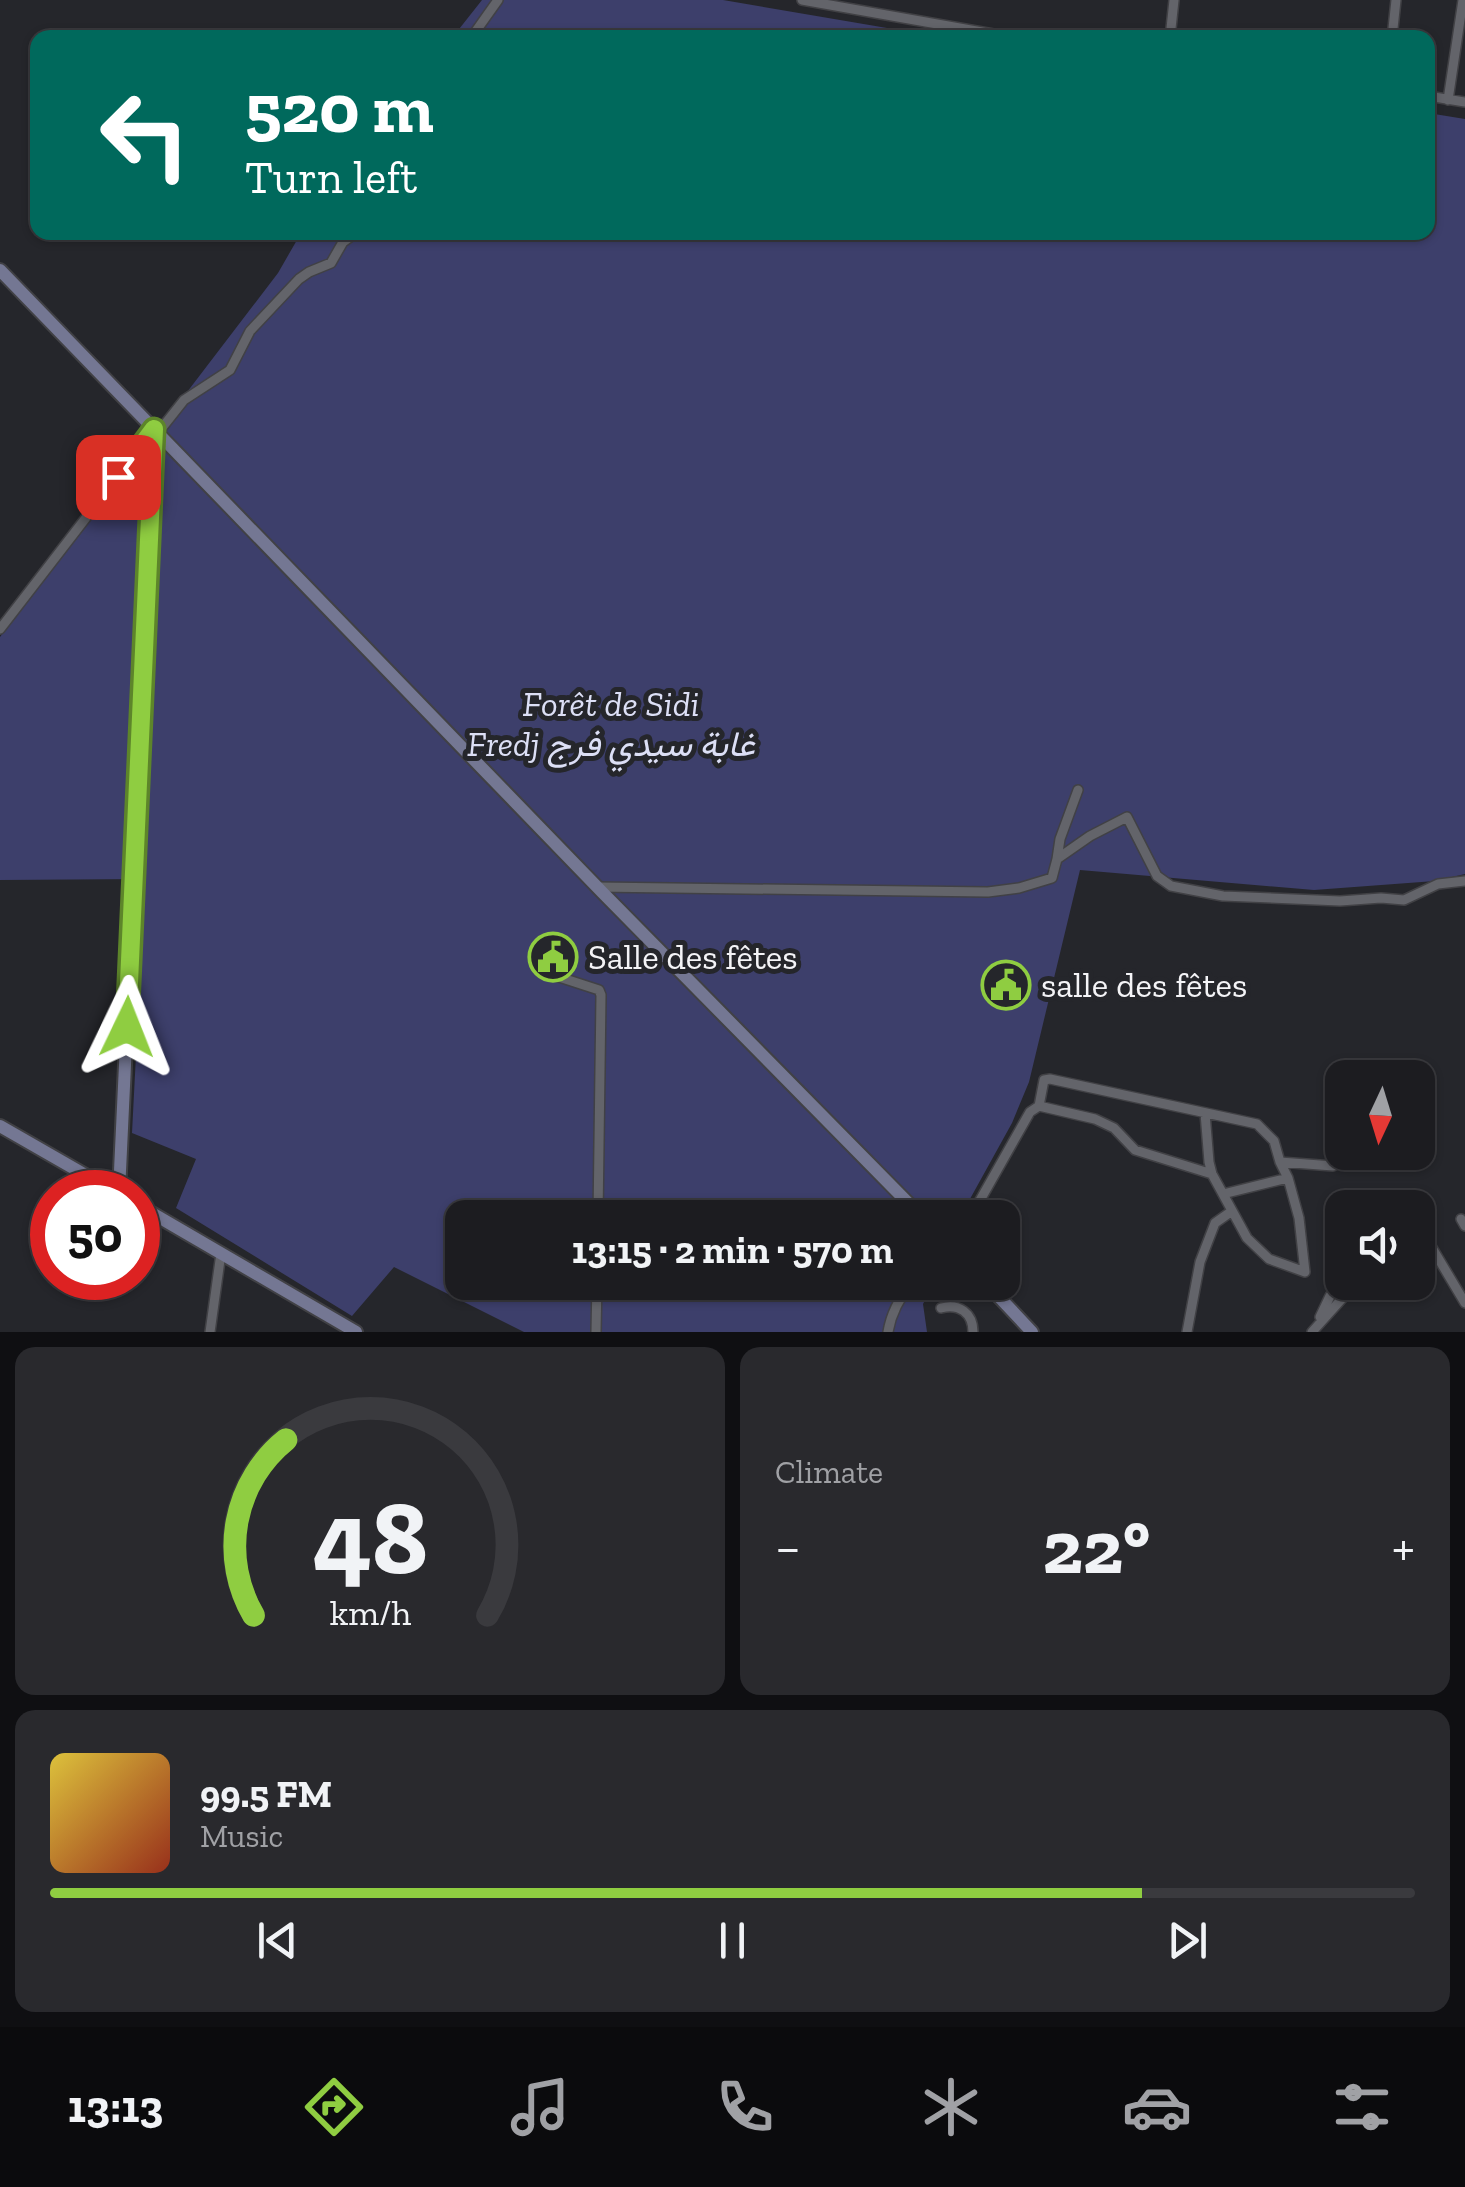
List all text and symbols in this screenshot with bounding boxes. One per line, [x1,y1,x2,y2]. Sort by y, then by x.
text: 520 m [245,66,434,150]
icon: left [80,70,210,200]
text: Turn left [245,151,417,205]
pin [76,435,161,520]
icon: arrive [91,450,146,505]
park label: Forêt de Sidi Fredj غابة سيدي فرج [467,683,756,772]
public building icon: Salle des fêtes [527,931,579,983]
place label: Salle des fêtes [588,936,798,978]
public building icon: salle des fêtes [980,959,1032,1011]
place label: salle des fêtes [1041,964,1247,1006]
position arrow [75,975,179,1079]
north arrow [1325,1060,1435,1170]
map controls [1325,1060,1435,1300]
speed limit sign: 50 [30,1170,160,1300]
button: sound [1325,1190,1435,1300]
text: 13:15 · 2 min · 570 m [572,1227,893,1273]
text: Climate [775,1453,883,1491]
text: 48 [312,1475,428,1600]
text: 22° [1042,1502,1150,1592]
text: − [775,1514,801,1580]
text: + [1392,1514,1415,1580]
text: km/h [329,1591,411,1634]
text: 99.5 FM [200,1771,332,1817]
text: Music [200,1817,283,1855]
icon: previous [250,1913,305,1968]
icon: pause [705,1913,760,1968]
icon: next [1160,1913,1215,1968]
icon: directions [299,2072,369,2142]
icon: music [505,2072,575,2142]
icon: phone [710,2072,780,2142]
icon: climate [916,2072,986,2142]
icon: car [1122,2072,1192,2142]
icon: filters [1327,2072,1397,2142]
text: 13:13 [68,2080,163,2134]

